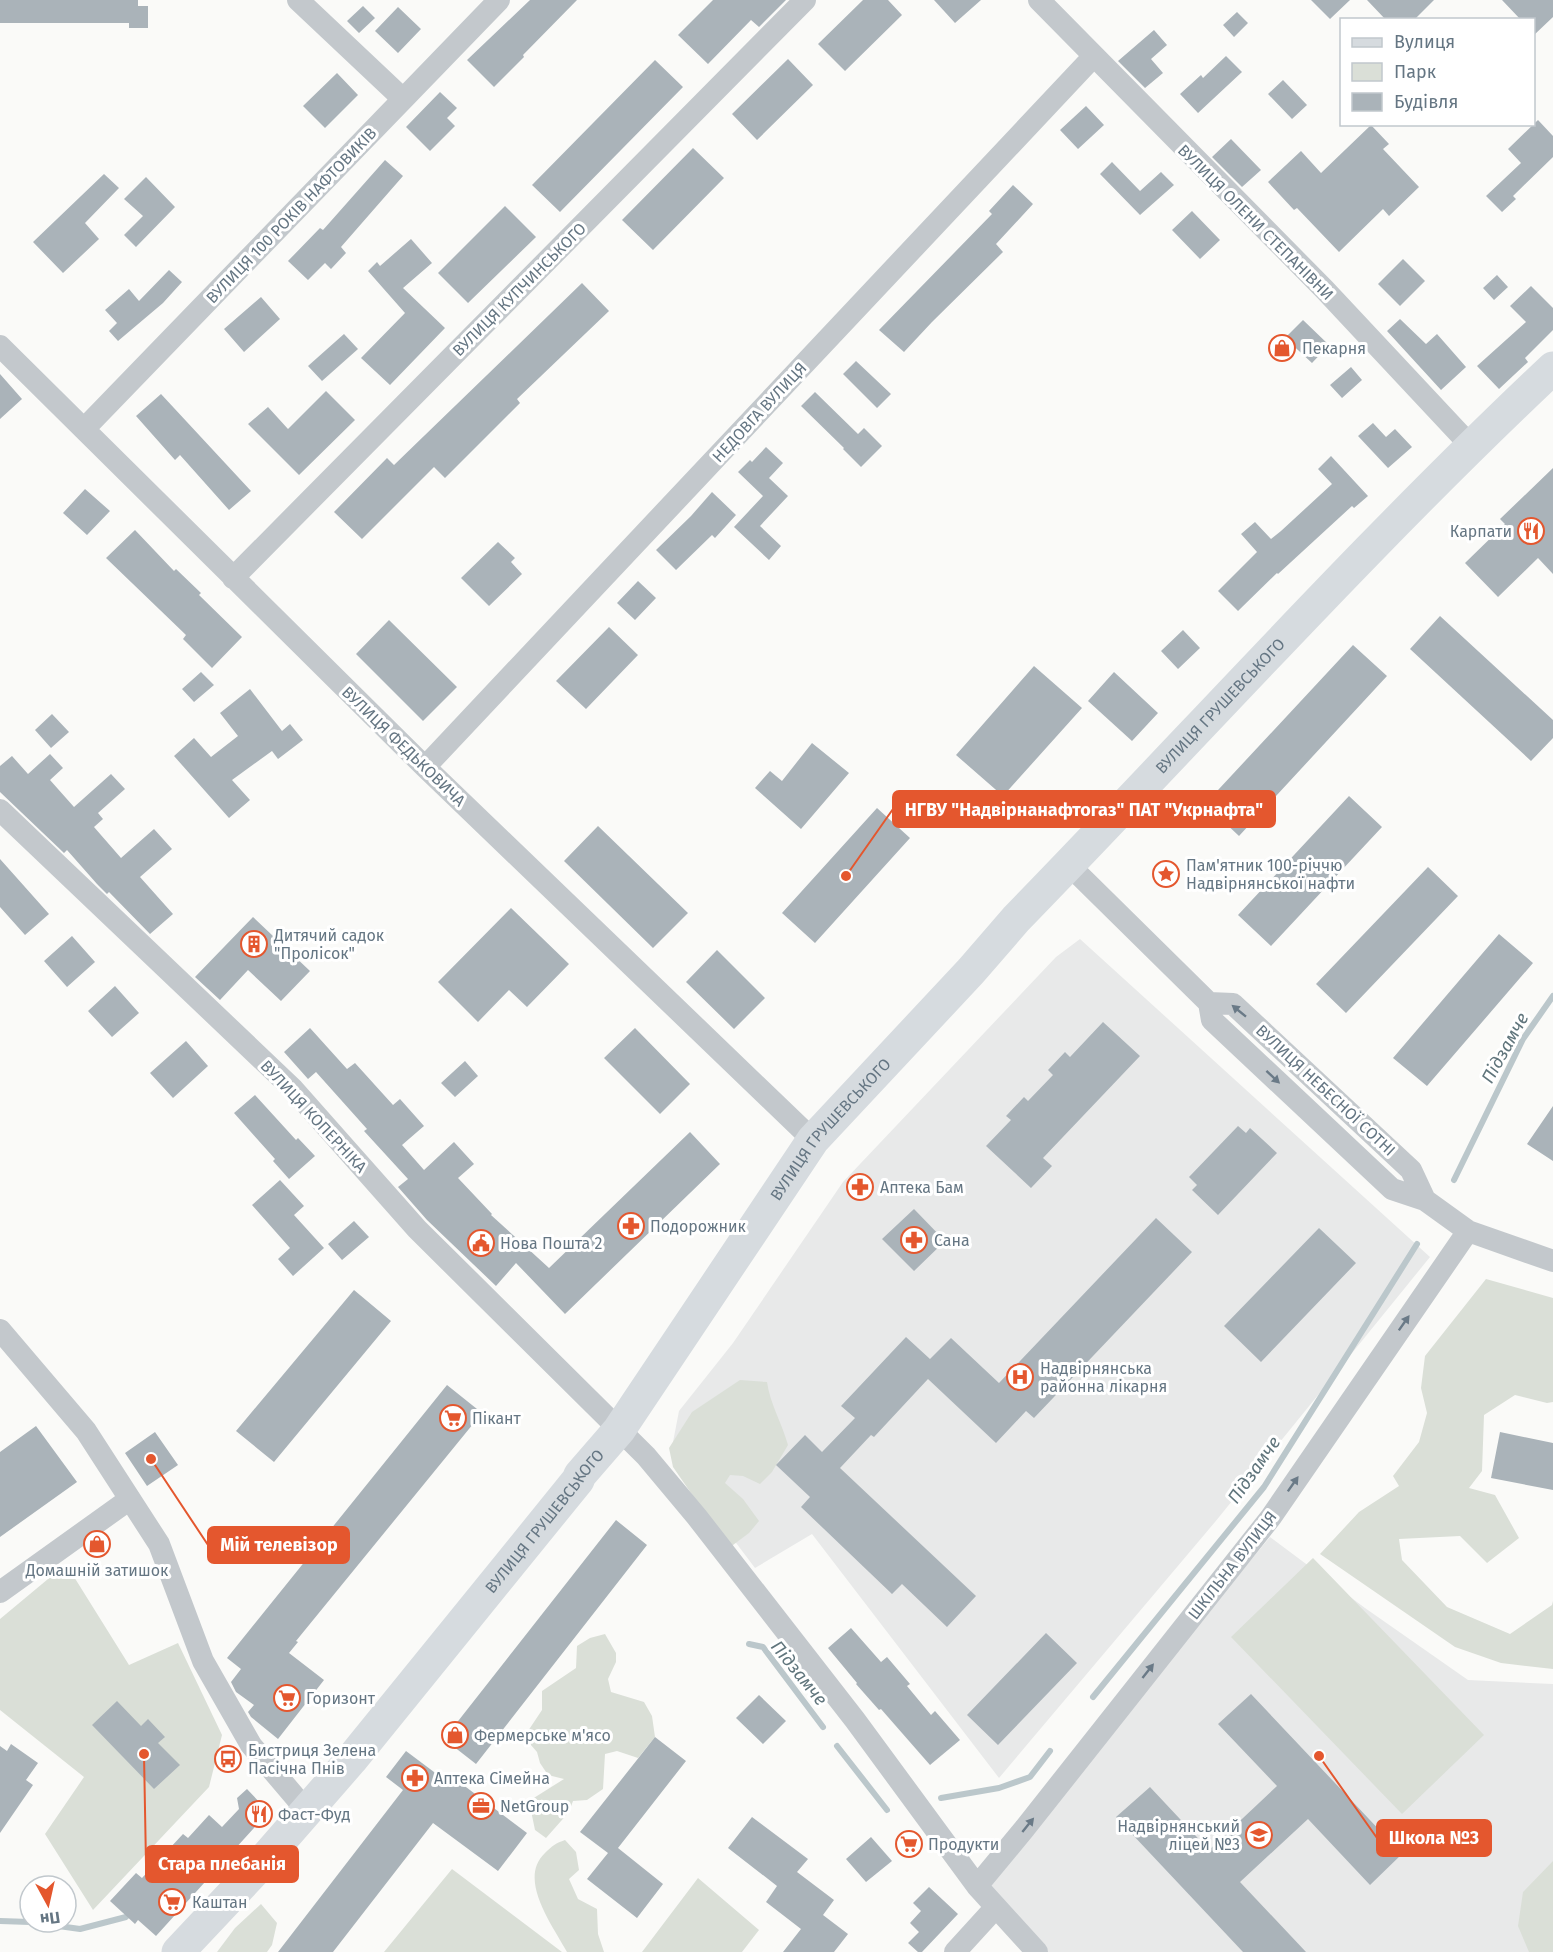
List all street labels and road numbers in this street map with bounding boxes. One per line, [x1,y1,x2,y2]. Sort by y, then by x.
street label: ВУЛИЦЯ 100 РОКІВ НАФТОВИКІВ [202,123,381,307]
street label: ВУЛИЦЯ ОЛЕНИ СТЕПАНІВНИ [1174,141,1337,304]
street label: ВУЛИЦЯ КУПЧИНСЬКОГО [449,219,590,360]
street label: НЕДОВГА ВУЛИЦЯ [708,359,810,466]
street label: ВУЛИЦЯ ГРУШЕВСЬКОГО [1152,634,1289,777]
street label: ВУЛИЦЯ ФЕДЬКОВИЧА [338,682,470,811]
street label: ВУЛИЦЯ НЕБЕСНОЇ СОТНІ [1252,1021,1399,1160]
street label: ВУЛИЦЯ ГРУШЕВСЬКОГО [766,1054,895,1204]
street label: ВУЛИЦЯ КОПЕРНІКА [257,1056,371,1177]
street label: ВУЛИЦЯ ГРУШЕВСЬКОГО [481,1445,608,1597]
street label: ШКІЛЬНА ВУЛИЦЯ [1184,1507,1281,1623]

